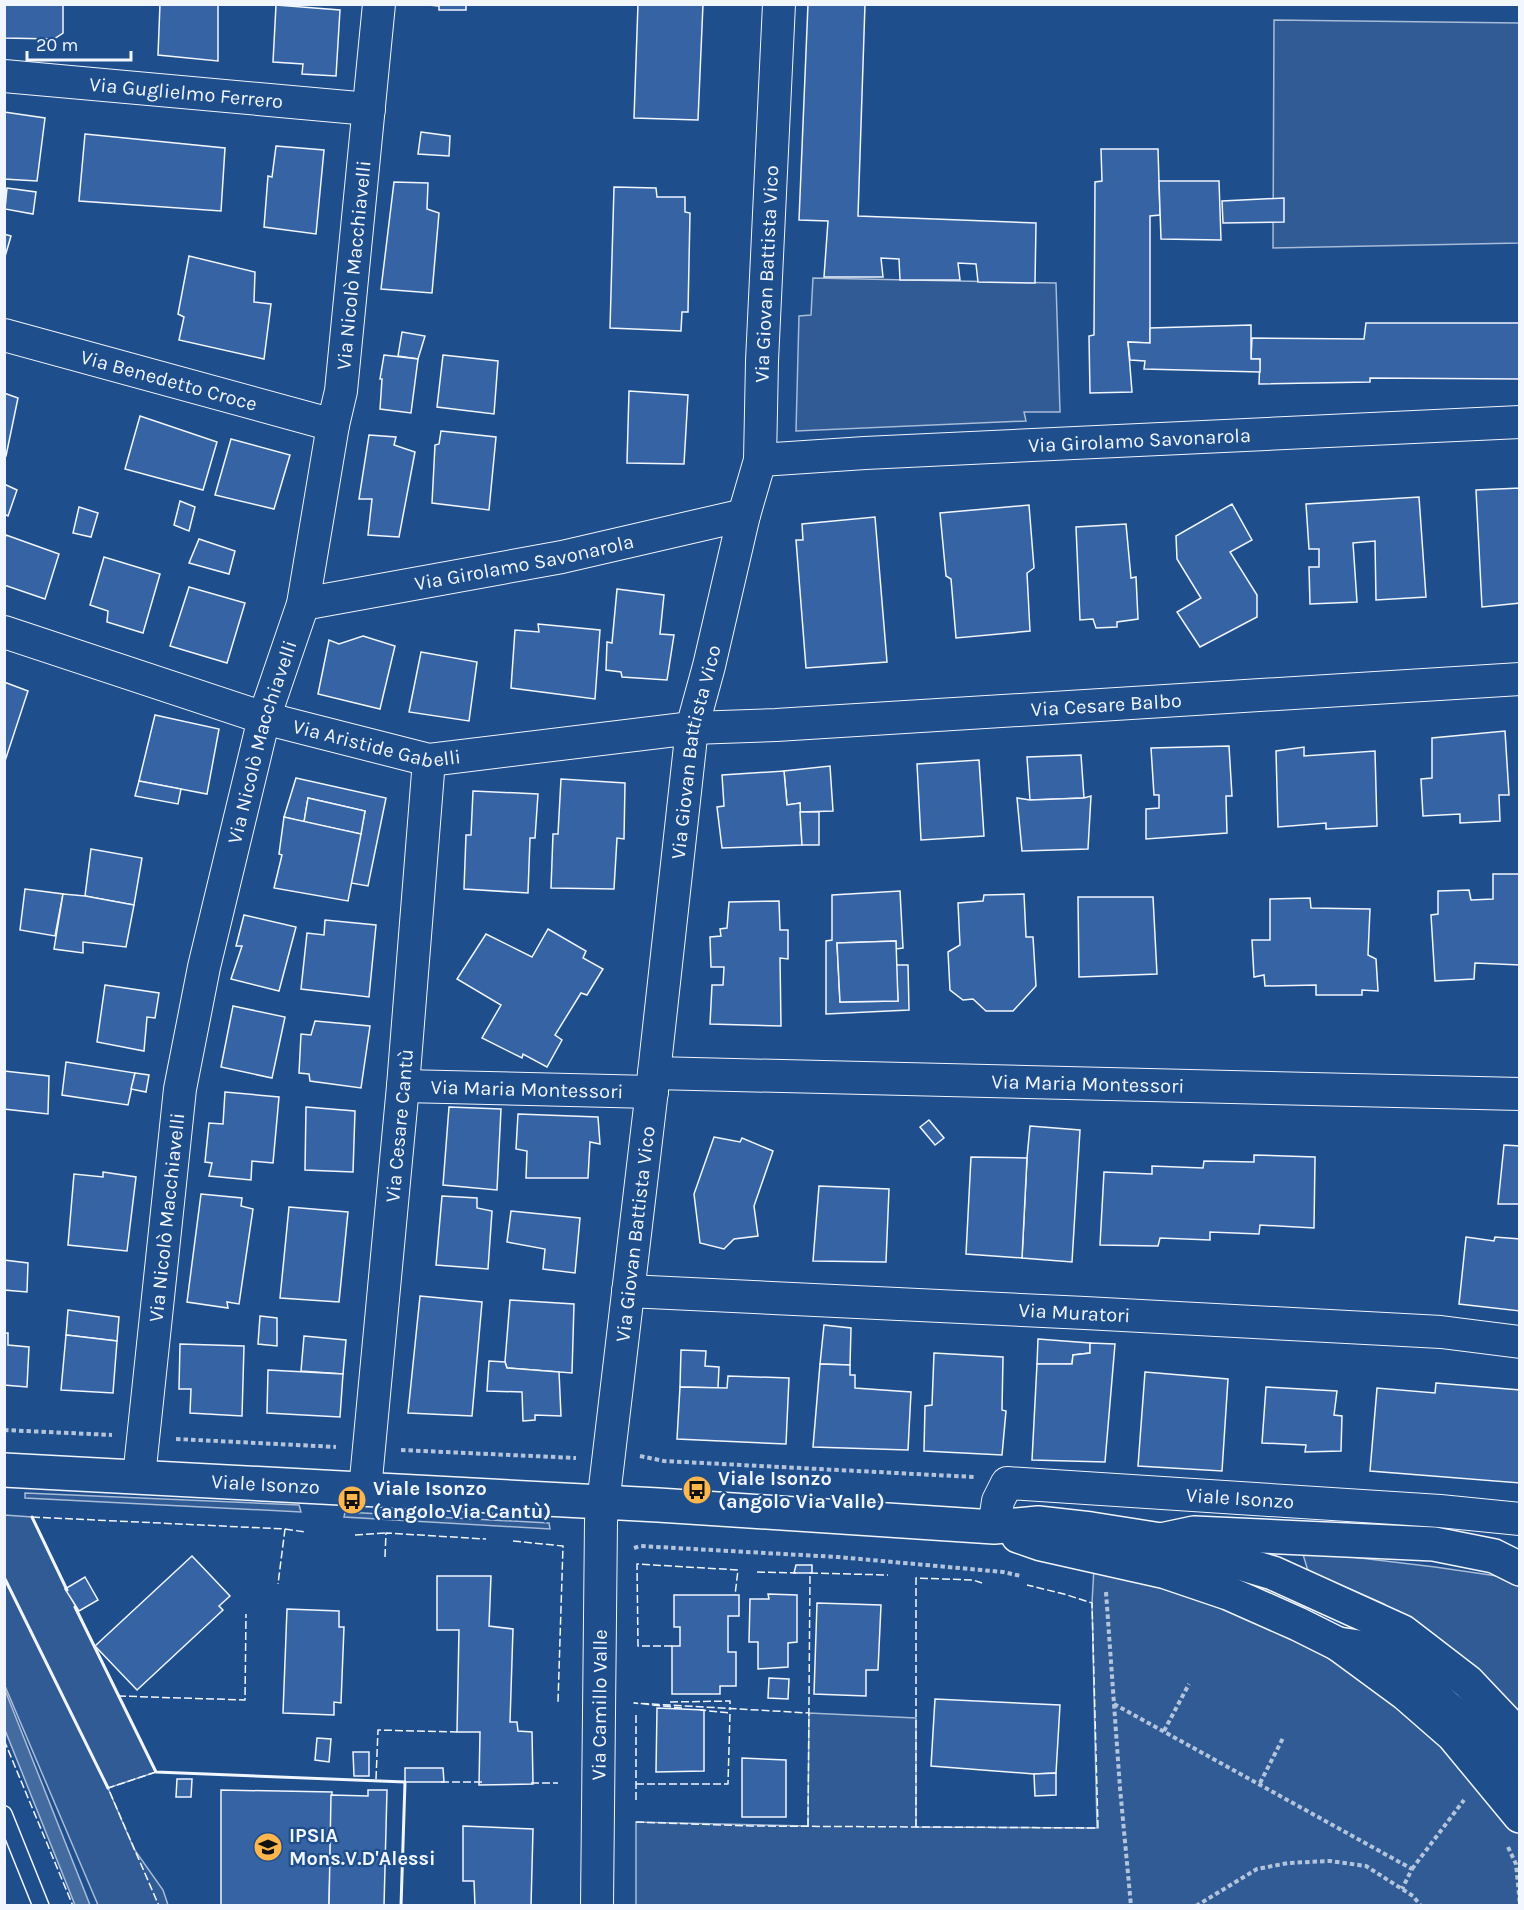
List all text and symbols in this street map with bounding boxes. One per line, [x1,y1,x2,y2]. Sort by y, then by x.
scale bar [27,24,130,62]
text: 20 m [36,34,78,56]
street label: Via Guglielmo Ferrero [88,72,284,113]
street label: Via Nicolò Macchiavelli [332,159,375,371]
street label: Via Giovan Battista Vico [750,165,783,383]
street label: Via Benedetto Croce [78,345,260,415]
street label: Via Girolamo Savonarola [1028,423,1251,457]
street label: Via Girolamo Savonarola [413,529,636,595]
street label: Via Nicolò Macchiavelli [223,637,301,846]
street label: Via Giovan Battista Vico [666,643,725,860]
street label: Via Cesare Balbo [1030,688,1182,721]
street label: Via Aristide Gabelli [290,714,462,772]
street label: Via Cesare Cantù [381,1048,417,1204]
street label: Via Maria Montessori [991,1070,1185,1097]
street label: Via Maria Montessori [430,1075,624,1103]
street label: Via Nicolò Macchiavelli [144,1112,189,1323]
street label: Via Giovan Battista Vico [611,1125,659,1343]
street label: Via Muratori [1018,1298,1131,1327]
place label: Viale Isonzo (angolo Via Valle) [718,1467,885,1513]
street label: Viale Isonzo [211,1470,320,1498]
bus stop icon: Viale Isonzo (angolo Via Valle) [681,1474,713,1506]
place label: Viale Isonzo (angolo Via Cantù) [373,1477,551,1523]
street label: Viale Isonzo [1185,1483,1295,1513]
bus stop icon: Viale Isonzo (angolo Via Cantù) [336,1484,368,1516]
street label: Via Camillo Valle [587,1629,611,1781]
place label: IPSIA Mons.V.D'Alessi [289,1824,436,1870]
school or university icon: IPSIA Mons.V.D'Alessi [252,1831,284,1863]

